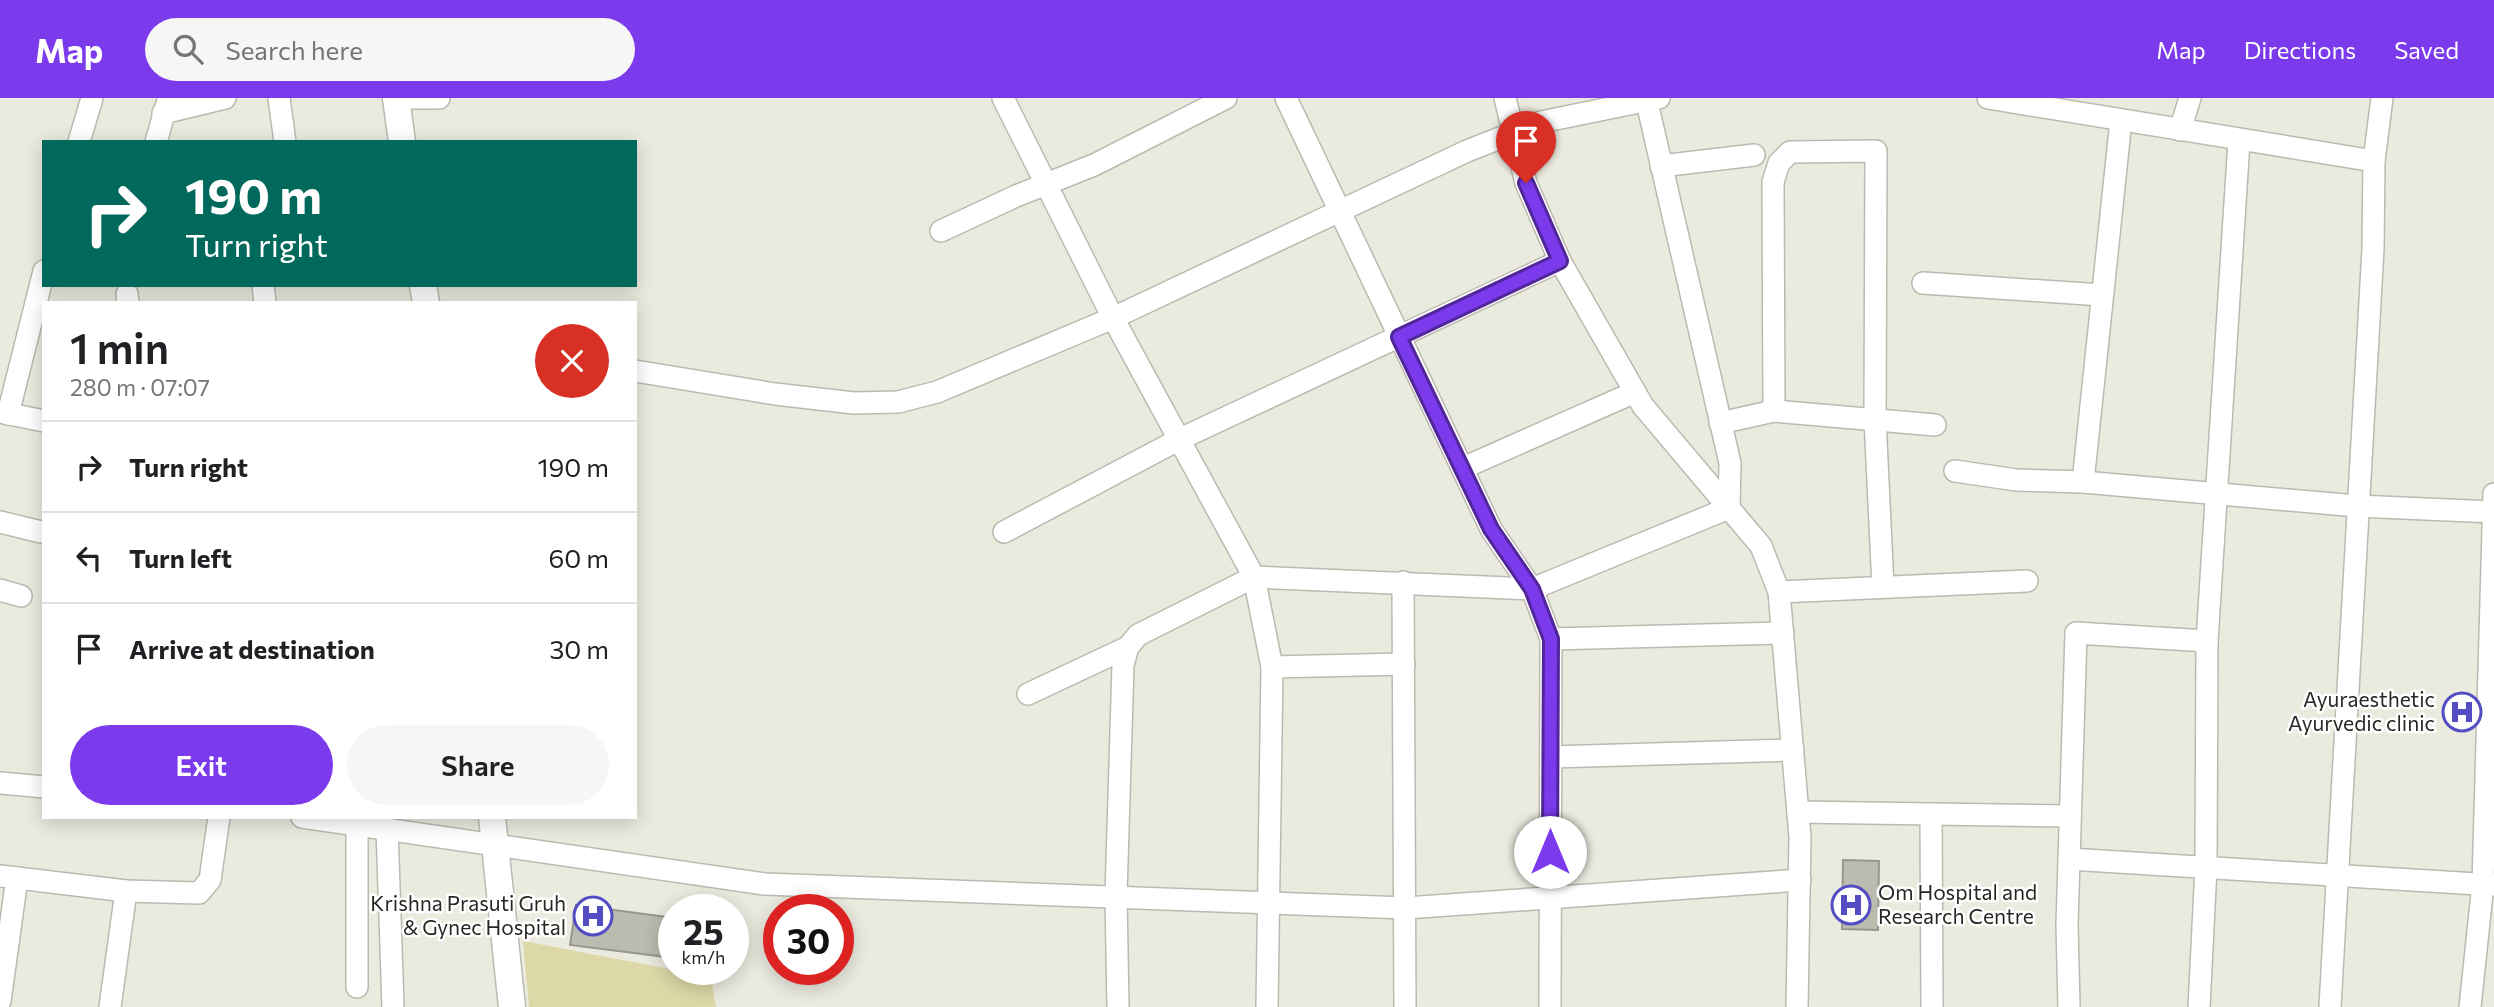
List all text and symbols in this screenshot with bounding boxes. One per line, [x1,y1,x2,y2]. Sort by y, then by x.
search box [145,18,635,81]
text: Map [35,29,103,70]
icon: search [169,30,207,68]
text: Search here [225,34,363,65]
text: Map [2156,35,2206,64]
text: Directions [2244,35,2356,64]
text: Saved [2394,35,2459,64]
pin [1496,111,1556,183]
icon: arrive [1507,122,1545,160]
text: 190 m [185,164,322,224]
icon: right [70,168,161,259]
text: Turn right [185,224,328,264]
text: 1 min [70,321,169,373]
button: close [535,324,609,398]
text: 280 m · 07:07 [70,373,210,401]
icon: right [70,448,108,486]
text: Turn right [129,451,248,482]
text: 190 m [537,451,609,482]
icon: left [70,539,108,577]
text: Turn left [129,542,232,573]
text: 60 m [549,542,609,573]
icon: arrive [70,630,108,668]
text: Arrive at destination [129,633,375,664]
text: 30 m [550,633,609,664]
place label: Ayuraesthetic Ayurvedic clinic [2288,686,2435,735]
hospital icon: Ayuraesthetic Ayurvedic clinic [2441,691,2483,733]
button: Exit [70,725,333,805]
button: Share [347,725,609,805]
position arrow [1513,815,1587,889]
place label: Om Hospital and Research Centre [1878,879,2037,928]
hospital icon: Om Hospital and Research Centre [1830,884,1872,926]
place label: Krishna Prasuti Gruh & Gynec Hospital [370,890,566,939]
speed limit sign: 30 [763,894,854,985]
hospital icon: Krishna Prasuti Gruh & Gynec Hospital [572,895,614,937]
text: 25 [683,909,724,952]
text: km/h [682,946,725,968]

